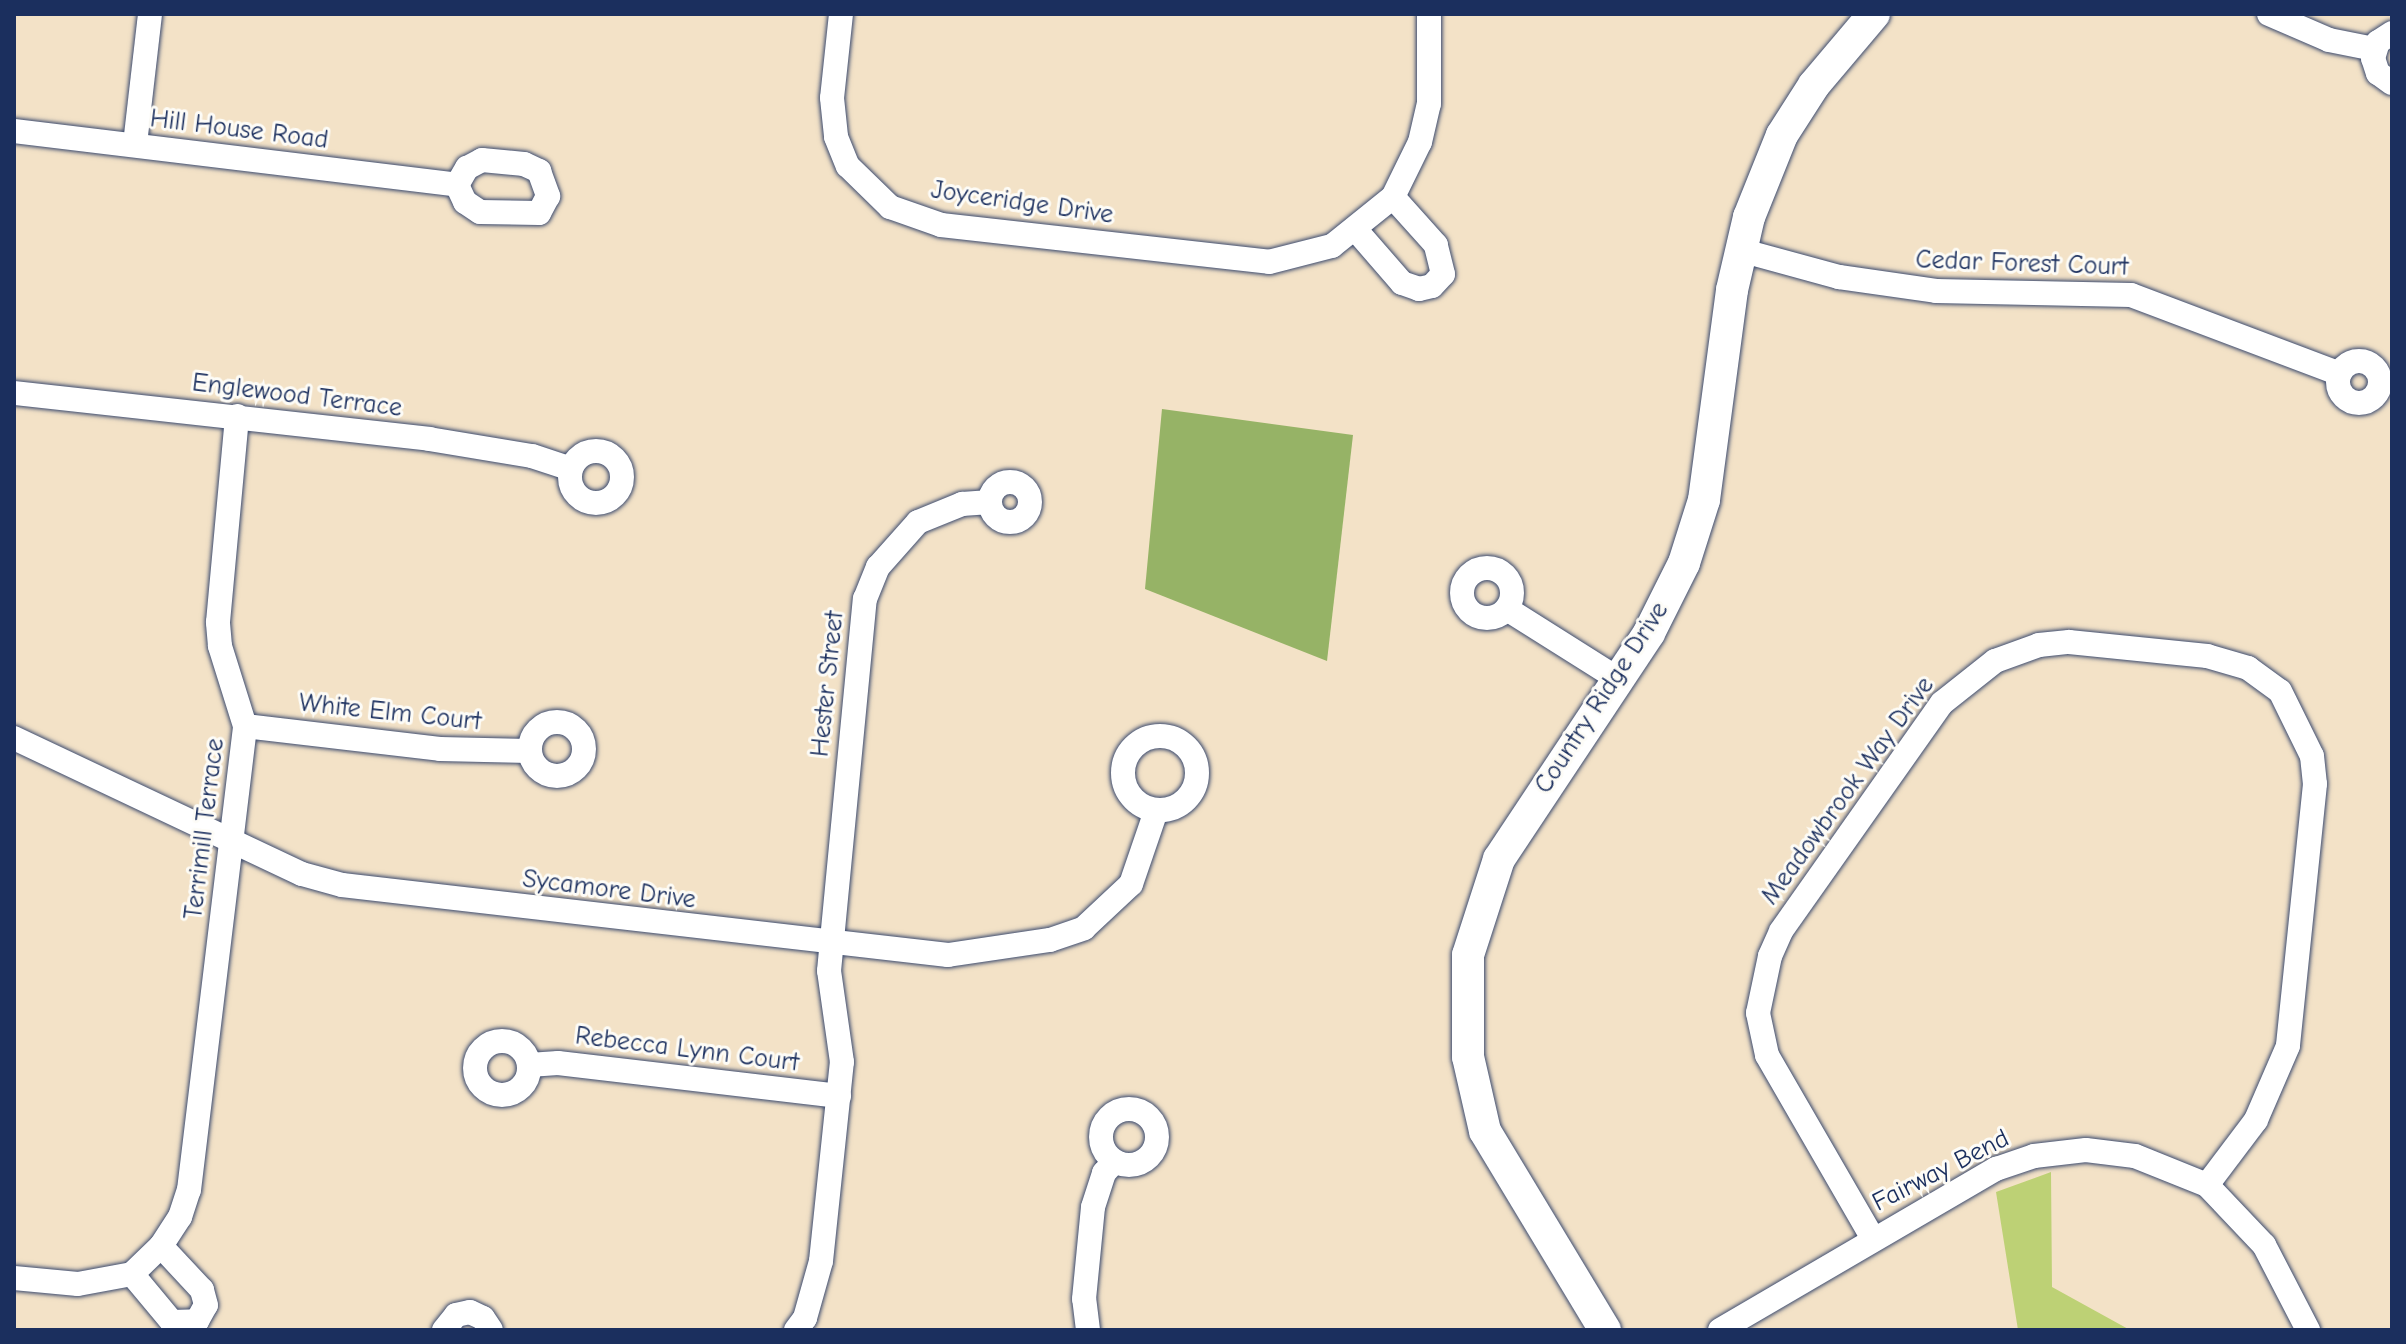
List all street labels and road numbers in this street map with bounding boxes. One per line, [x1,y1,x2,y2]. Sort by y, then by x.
street label: Hill House Road [148,104,330,156]
street label: Joyceridge Drive [929,175,1115,231]
street label: Cedar Forest Court [1915,245,2129,283]
street label: Englewood Terrace [190,368,404,424]
street label: Country Ridge Drive [1528,596,1676,800]
street label: Hester Street [805,610,851,758]
street label: Meadowbrook Way Drive [1755,671,1941,911]
street label: White Elm Court [297,688,483,738]
street label: Terrimill Terrace [178,737,232,921]
street label: Sycamore Drive [521,864,697,916]
street label: Rebecca Lynn Court [573,1021,801,1079]
street label: Fairway Bend [1867,1123,2015,1219]

